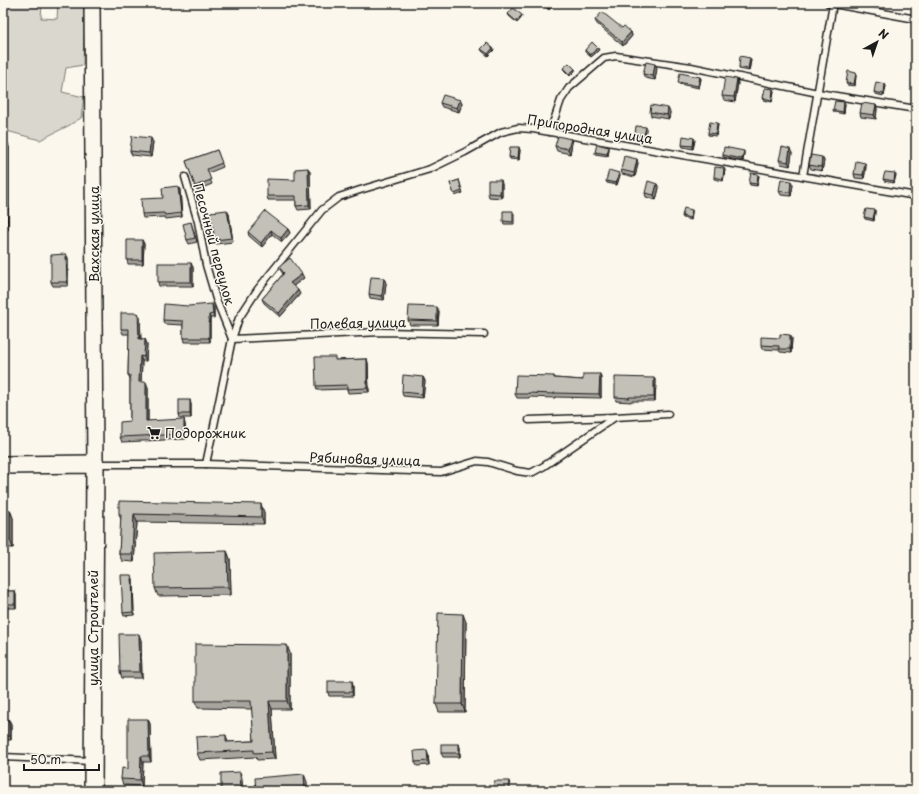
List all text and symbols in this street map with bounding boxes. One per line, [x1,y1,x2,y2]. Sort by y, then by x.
north arrow [857,22,897,62]
text: N [875,25,893,43]
street label: Пригородная улица [526,109,655,148]
street label: Песочный переулок [189,181,240,307]
street label: Вахская улица [84,185,103,282]
street label: Полевая улица [310,312,407,333]
place label: Подорожник [165,423,246,442]
supermarket icon: Подорожник [146,425,162,441]
street label: Рябиновая улица [309,447,422,470]
street label: улица Строителей [83,570,102,686]
scale bar [24,746,99,772]
text: 50 m [30,750,61,768]

